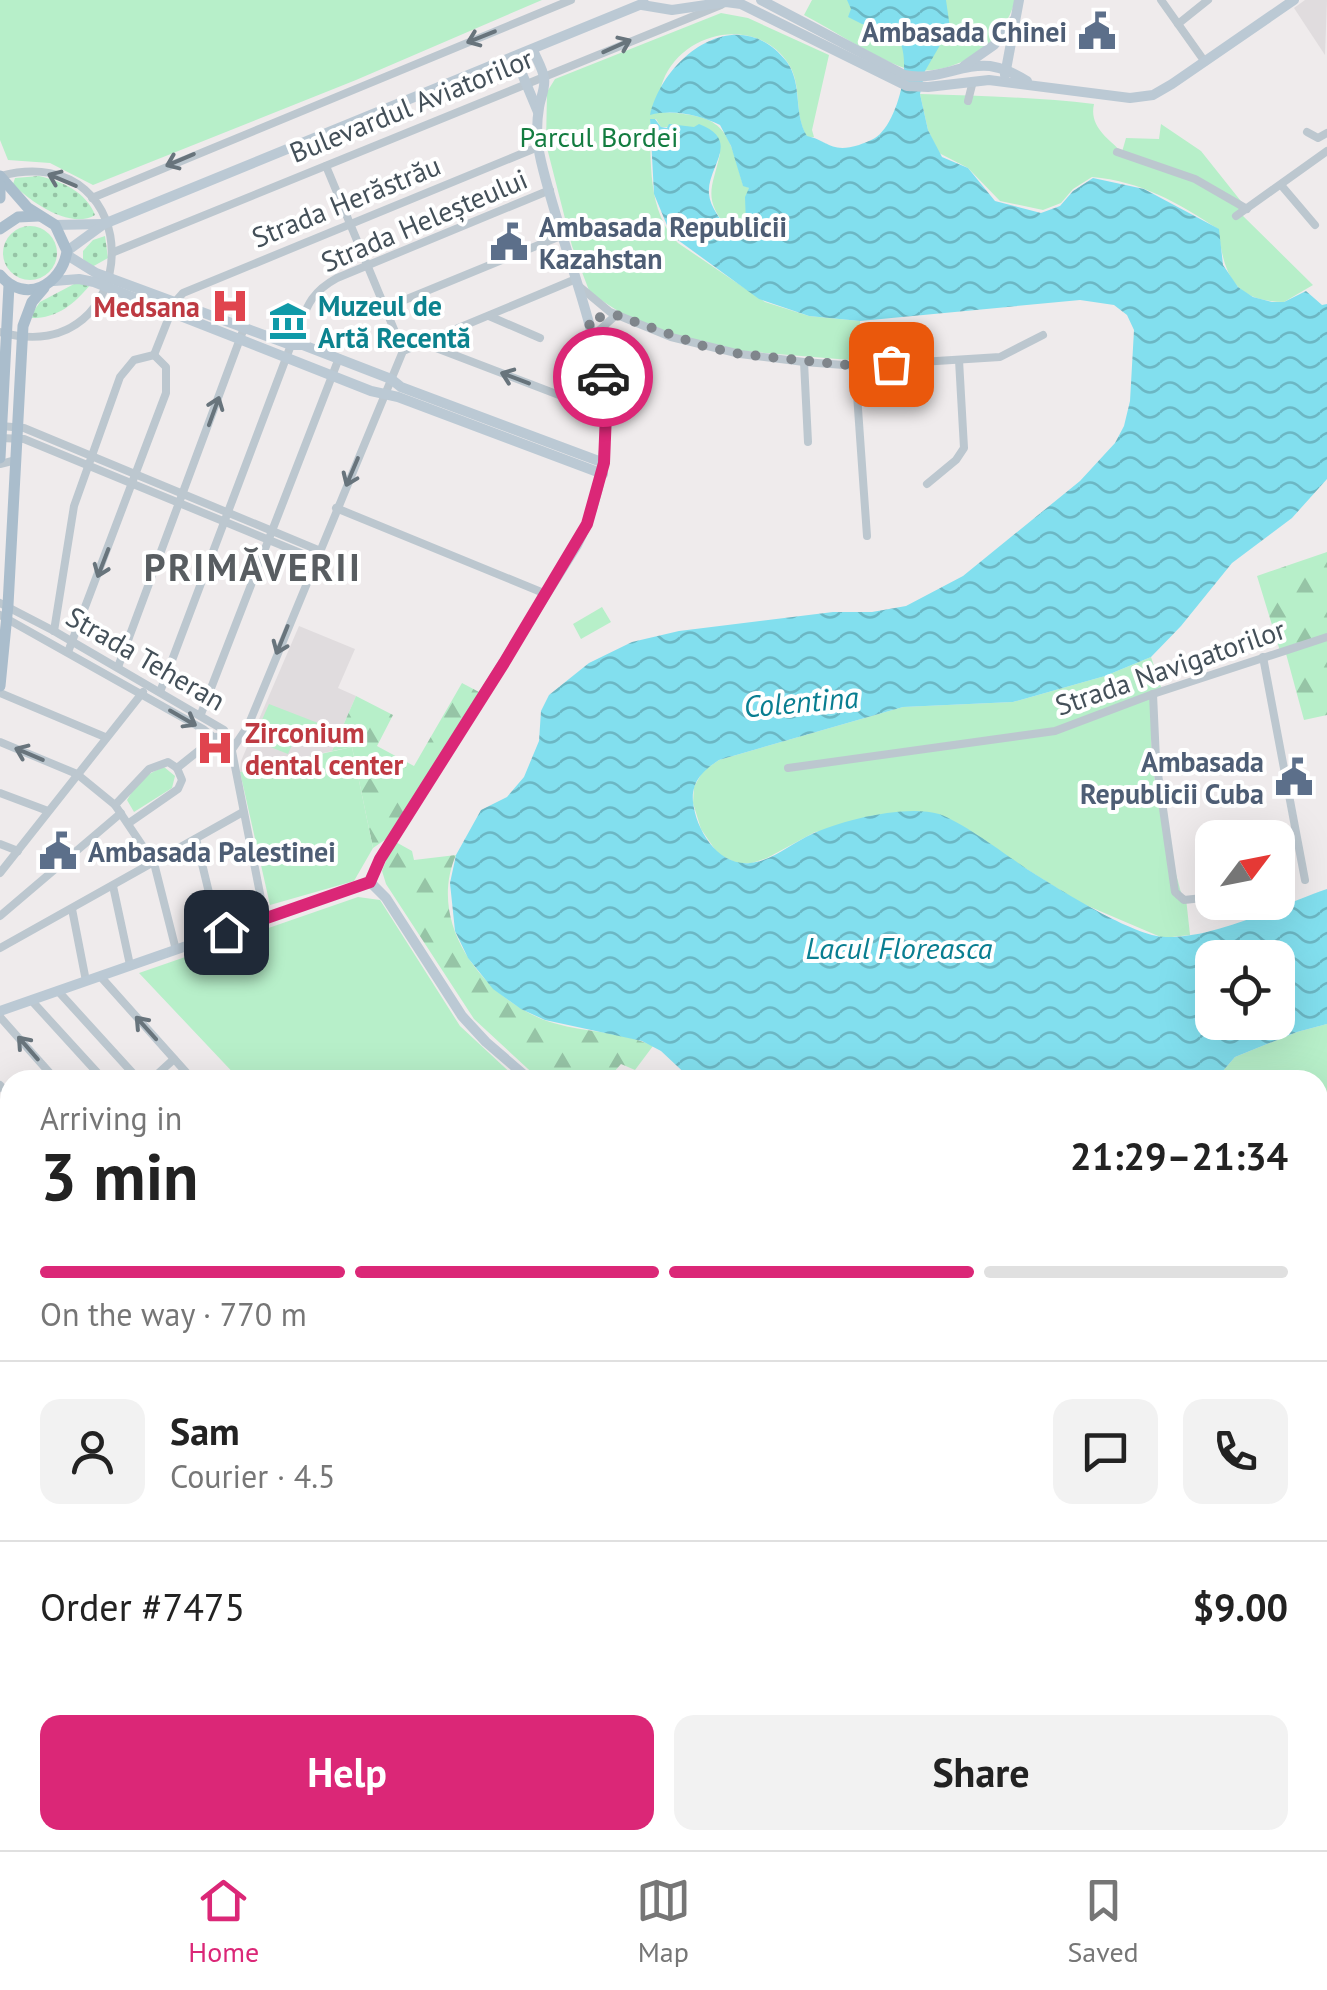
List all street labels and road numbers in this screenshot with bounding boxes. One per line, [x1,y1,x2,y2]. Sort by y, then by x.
street label: Bulevardul Aviatorilor [284,39,539,171]
street label: Strada Herăstrău [246,146,446,256]
street label: Strada Heleșteului [315,160,533,280]
street label: Strada Teheran [60,598,232,718]
street label: Strada Navigatorilor [1050,610,1290,724]

